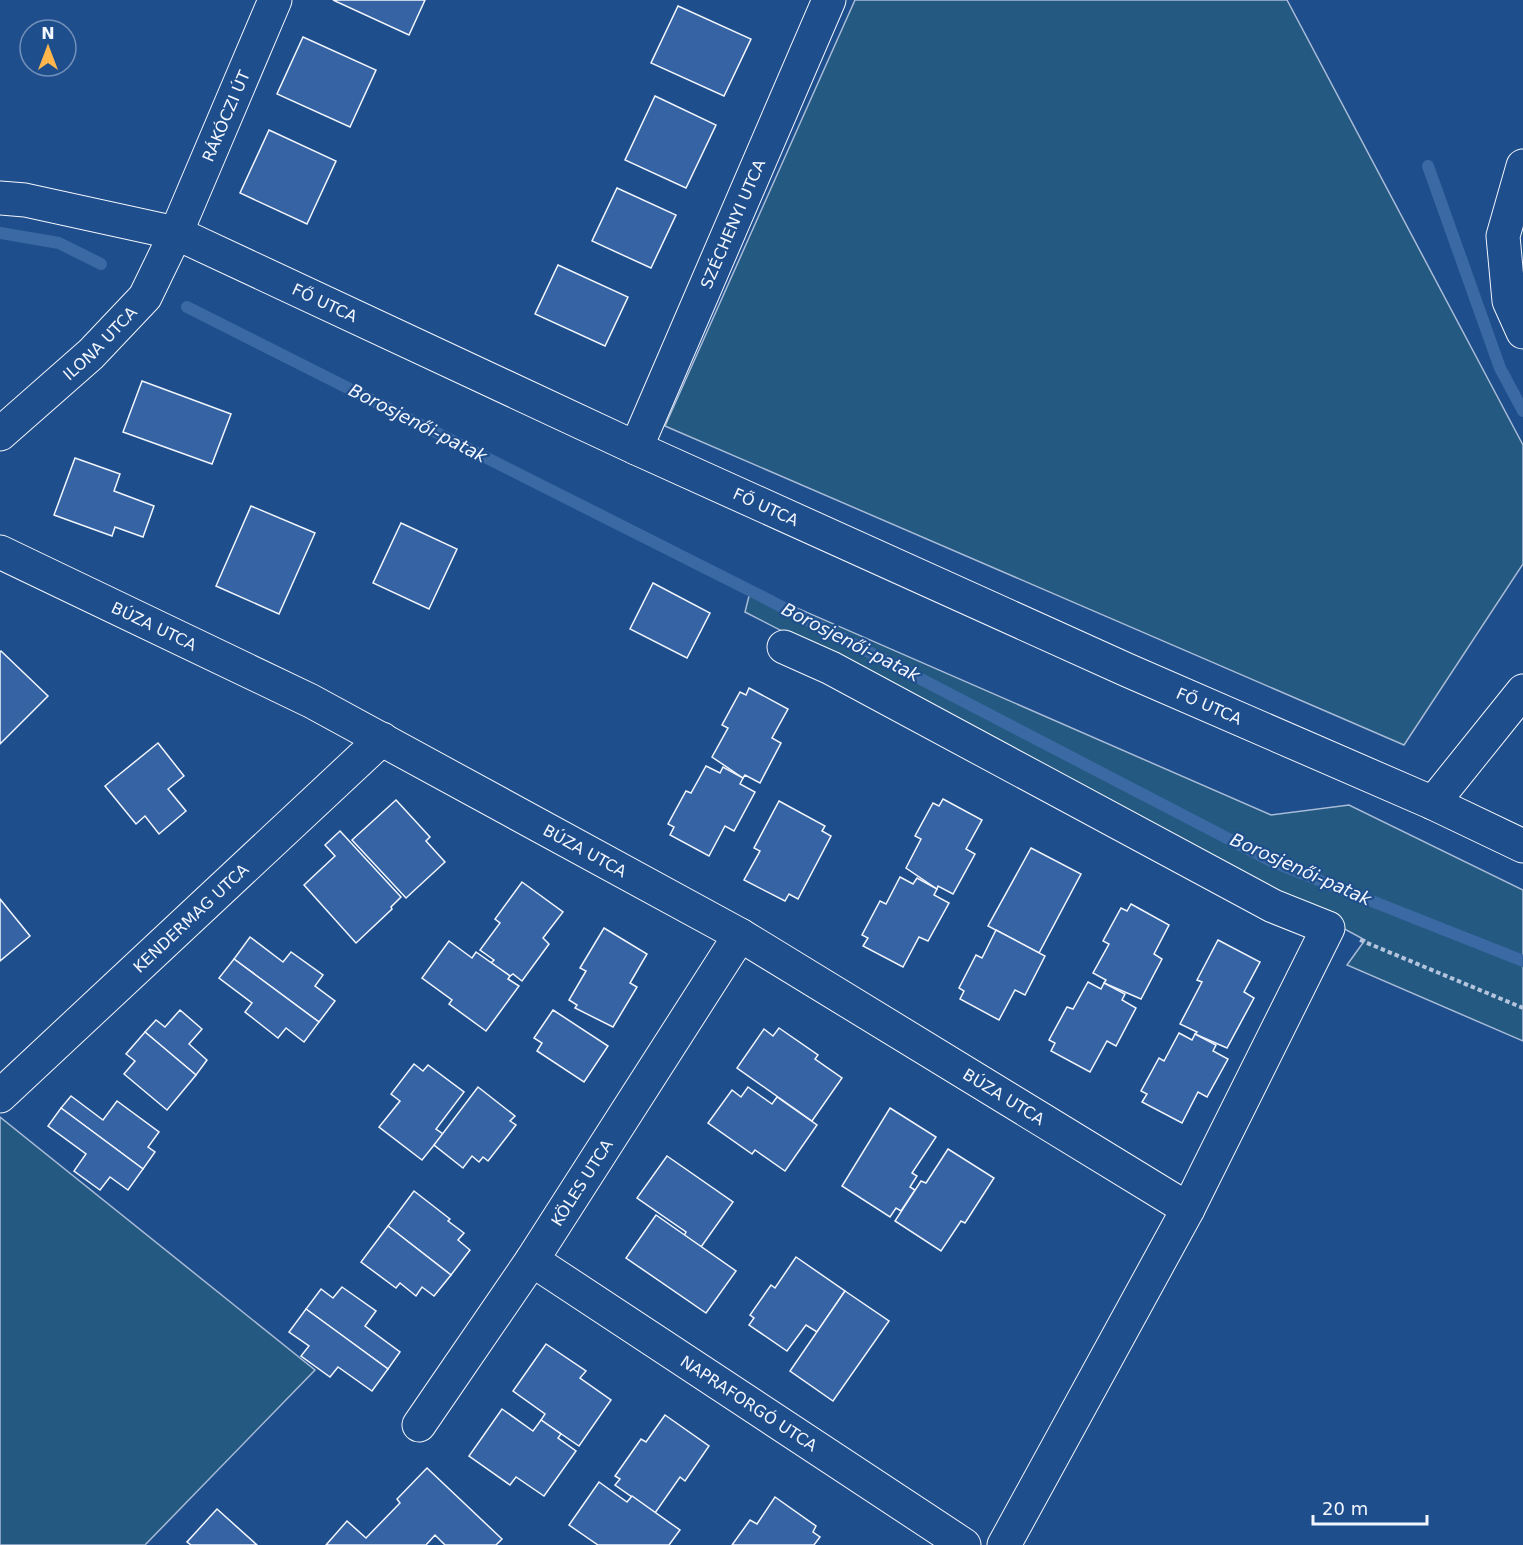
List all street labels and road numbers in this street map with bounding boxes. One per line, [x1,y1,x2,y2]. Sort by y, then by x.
street label: RÁKÓCZI ÚT [198,67,254,164]
street label: SZÉCHENYI UTCA [696,156,769,291]
street label: FŐ UTCA [289,279,360,326]
street label: ILONA UTCA [59,302,141,384]
street label: FŐ UTCA [730,484,802,530]
street label: BÚZA UTCA [109,597,200,654]
street label: FŐ UTCA [1174,683,1245,728]
street label: BÚZA UTCA [540,820,630,881]
street label: KENDERMAG UTCA [129,859,252,976]
street label: BÚZA UTCA [960,1064,1048,1129]
street label: KÖLES UTCA [547,1136,616,1229]
street label: NAPRAFORGÓ UTCA [677,1351,821,1455]

